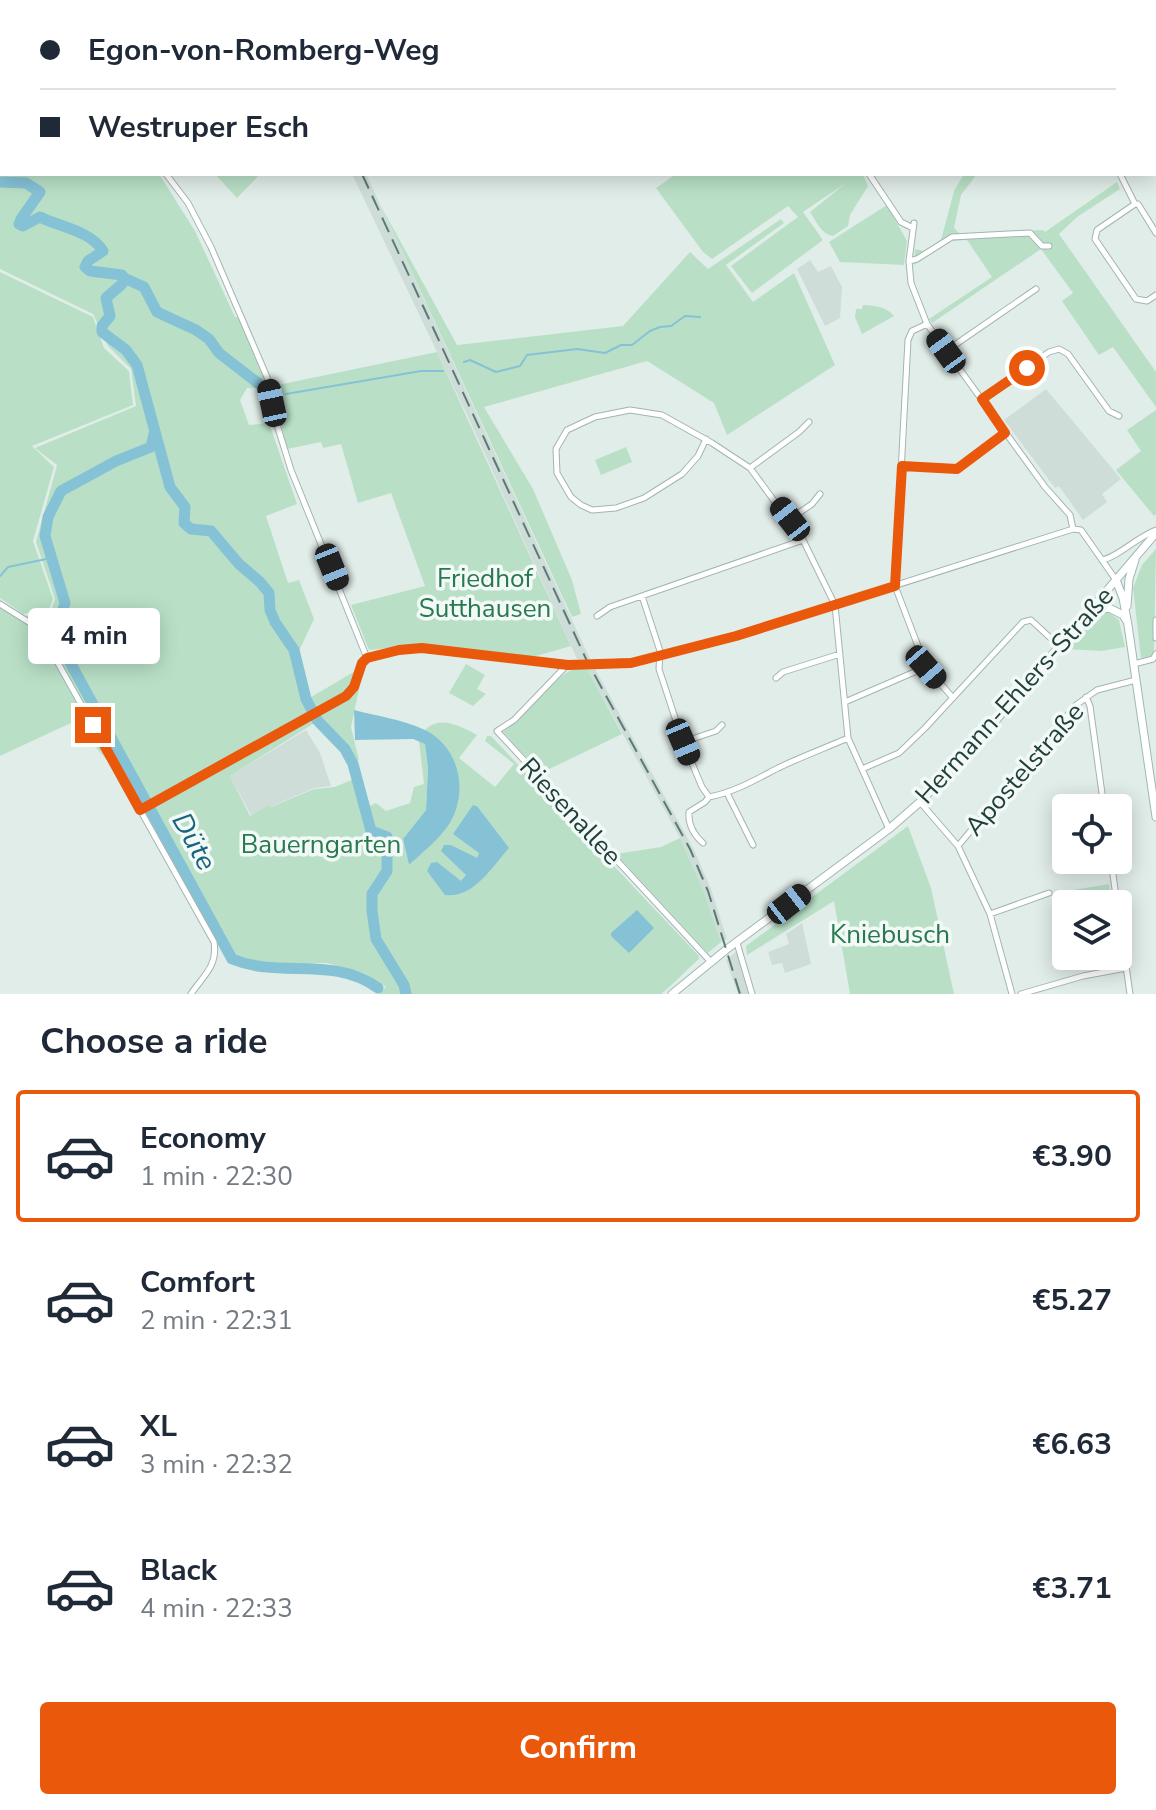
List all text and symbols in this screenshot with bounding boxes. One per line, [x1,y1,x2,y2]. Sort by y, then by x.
text: Egon-von-Romberg-Weg [88,30,440,71]
text: Westruper Esch [88,107,309,148]
car [922,325,970,377]
route start [1009,350,1045,386]
car [255,377,289,429]
car [766,493,814,545]
car [312,540,352,594]
park label: Friedhof Sutthausen [419,561,551,626]
street label: Hermann-Ehlers-Straße [907,579,1121,811]
callout: 4 min [27,609,159,665]
text: 4 min [60,618,128,653]
car [901,641,951,693]
street label: Apostelstraße [957,695,1092,843]
route end [75,707,111,743]
car [663,715,703,769]
street label: Riesenallee [512,750,629,873]
map controls [1052,794,1132,970]
button: locate [1052,794,1132,874]
water label: Düte [163,806,226,877]
park label: Bauerngarten [241,827,401,862]
car [763,880,815,928]
button: layers [1052,890,1132,970]
park label: Kniebusch [830,917,950,952]
text: Choose a ride [40,1017,268,1066]
text: Economy [140,1118,266,1159]
icon: car [44,1120,116,1192]
text: €3.90 [1033,1136,1112,1177]
text: 1 min · 22:30 [140,1159,293,1194]
text: Comfort [140,1262,255,1303]
icon: car [44,1264,116,1336]
text: €5.27 [1033,1280,1112,1321]
text: 2 min · 22:31 [140,1303,293,1338]
text: XL [140,1406,177,1447]
icon: car [44,1408,116,1480]
text: €6.63 [1033,1424,1112,1465]
text: 3 min · 22:32 [140,1447,293,1482]
text: Black [140,1550,217,1591]
icon: car [44,1552,116,1624]
text: €3.71 [1033,1568,1112,1609]
text: 4 min · 22:33 [140,1591,293,1626]
button: Confirm [40,1702,1116,1794]

